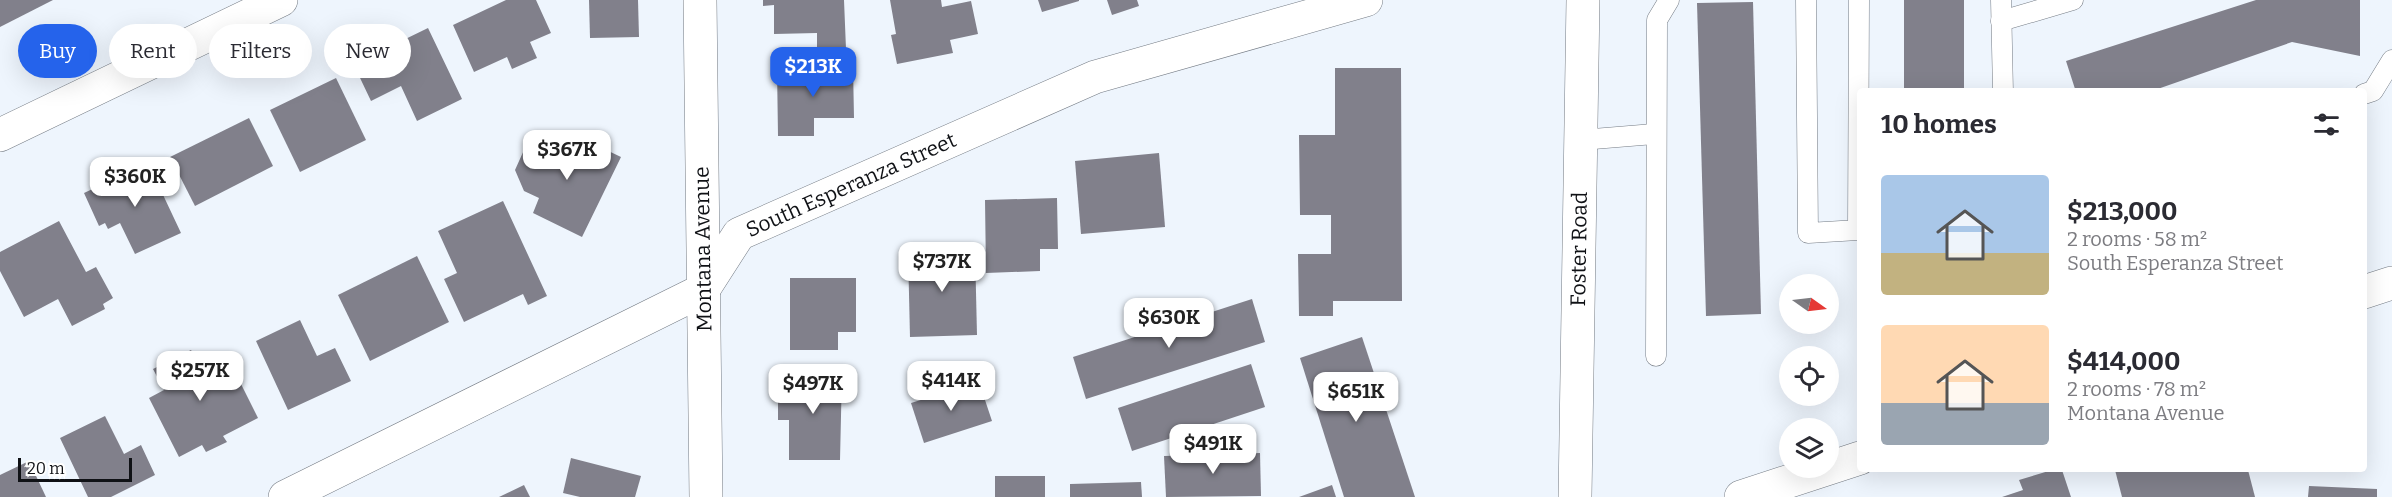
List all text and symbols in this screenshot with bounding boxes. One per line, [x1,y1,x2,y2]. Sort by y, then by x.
chip: Buy [18,24,97,78]
chip: Rent [109,24,197,78]
chip: Filters [209,24,312,78]
chip: New [324,24,411,78]
pin: $213K [771,47,855,98]
text: $213K [784,54,842,78]
icon: filters [2310,108,2343,141]
text: 10 homes [1881,109,1997,140]
street label: South Esperanza Street [742,127,960,243]
pin: $367K [525,130,609,181]
text: $367K [537,137,597,161]
pin: $360K [93,157,177,208]
text: $360K [104,164,166,188]
street label: Montana Avenue [689,166,717,332]
street label: Foster Road [1565,191,1593,307]
text: $213,000 [2067,196,2177,227]
icon: home [1929,199,2001,271]
text: 2 rooms · 58 m² [2067,227,2207,251]
pin: $737K [900,242,984,293]
text: $737K [913,249,971,273]
text: South Esperanza Street [2067,251,2283,275]
north arrow [1779,274,1839,334]
map controls [1779,274,1839,478]
pin: $630K [1127,298,1211,349]
text: $630K [1138,305,1200,329]
button: locate [1779,346,1839,406]
text: $414,000 [2067,346,2180,377]
icon: home [1929,349,2001,421]
pin: $257K [158,351,242,402]
text: $257K [170,358,230,382]
pin: $414K [909,361,993,412]
pin: $497K [771,364,855,415]
text: $414K [921,368,981,392]
text: $497K [783,371,843,395]
pin: $651K [1314,372,1398,423]
text: 2 rooms · 78 m² [2067,377,2206,401]
text: $651K [1327,379,1385,403]
text: Montana Avenue [2067,401,2225,425]
button: layers [1779,418,1839,478]
pin: $491K [1171,424,1255,475]
text: $491K [1183,431,1243,455]
scale bar [18,455,132,482]
text: 20 m [27,459,64,478]

